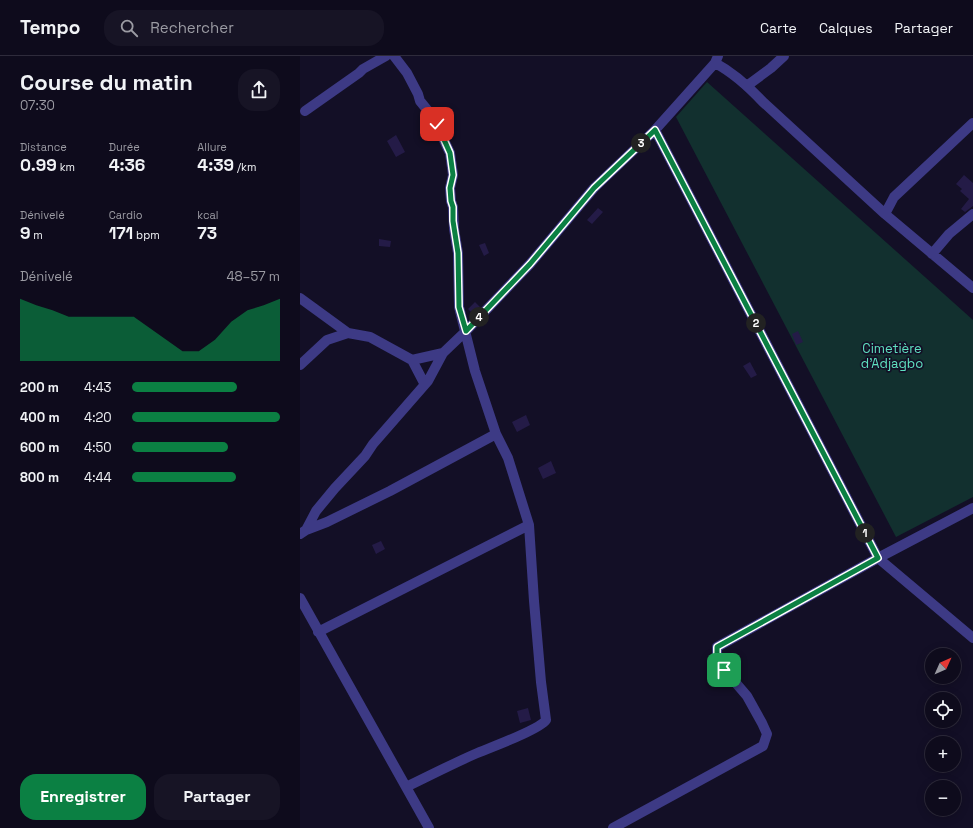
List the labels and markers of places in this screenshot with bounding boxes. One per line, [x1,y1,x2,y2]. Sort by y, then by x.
pin [420,107,454,141]
pin: 3 [631,133,651,153]
pin: 4 [469,307,489,327]
pin: 2 [746,313,766,333]
pin: 1 [855,523,875,543]
pin [707,653,741,687]

